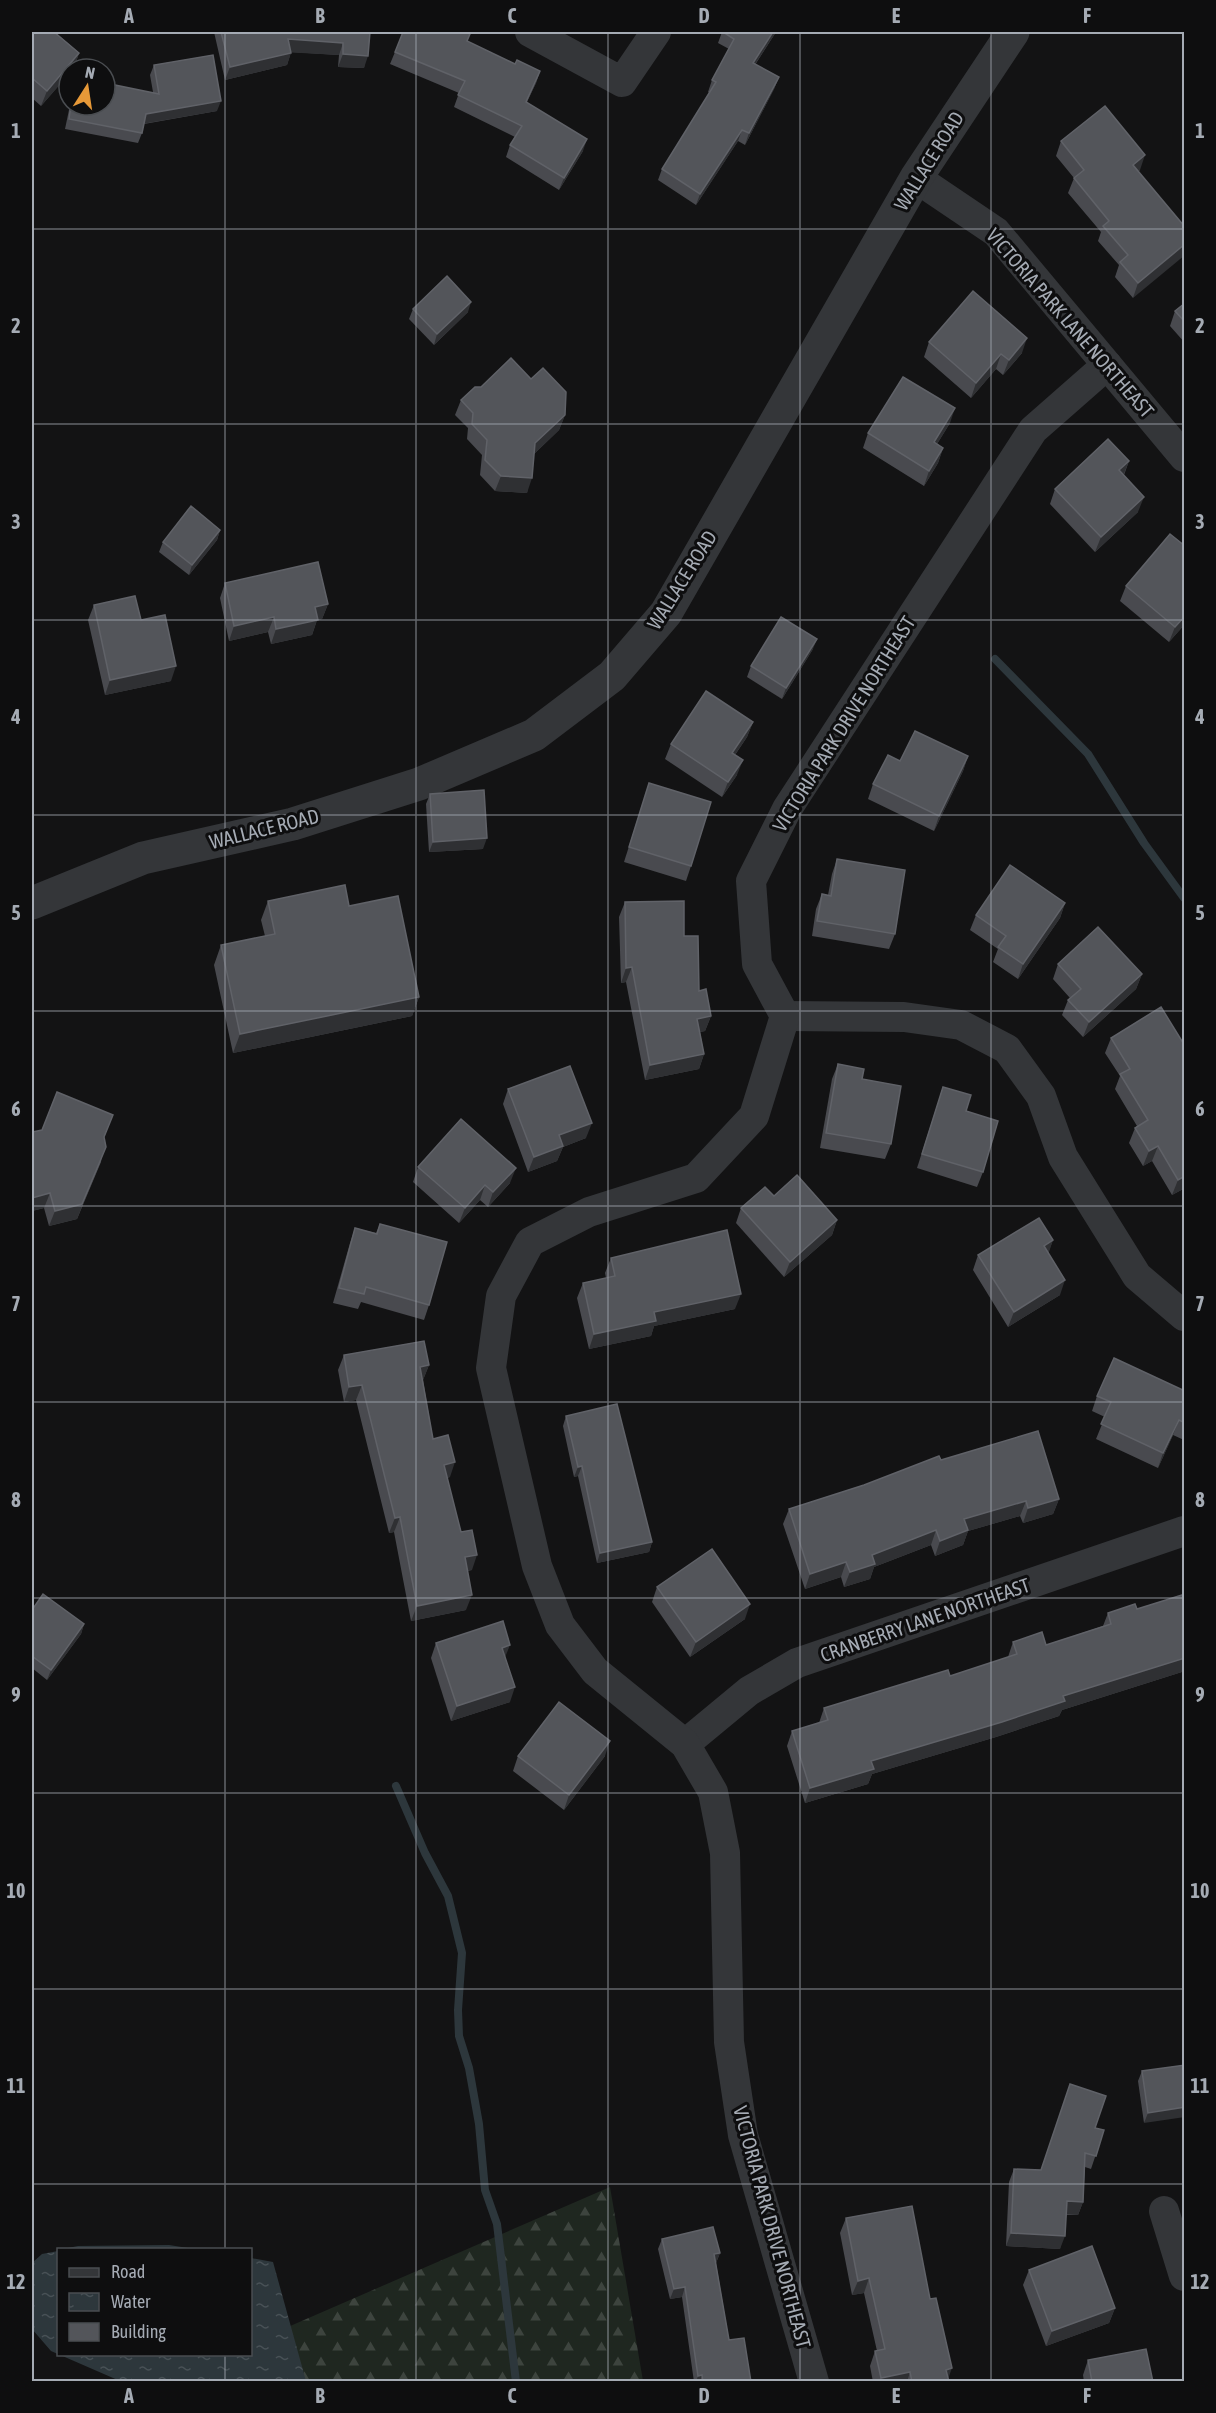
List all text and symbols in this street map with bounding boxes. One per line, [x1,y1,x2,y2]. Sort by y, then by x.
text: A [123,4,134,27]
text: B [315,4,325,27]
text: C [508,4,517,27]
text: D [698,4,710,27]
text: E [892,4,901,27]
text: F [1083,4,1091,27]
north arrow [57,57,117,117]
text: N [84,63,97,82]
street label: WALLACE ROAD [889,107,968,214]
text: 1 [11,119,21,142]
text: 1 [1195,119,1205,142]
street label: VICTORIA PARK LANE NORTHEAST [982,223,1159,422]
text: 2 [11,314,21,337]
text: 2 [1195,314,1205,337]
text: 3 [11,510,21,533]
text: 3 [1195,510,1205,533]
street label: WALLACE ROAD [642,526,721,633]
street label: VICTORIA PARK DRIVE NORTHEAST [768,612,920,836]
text: 4 [10,705,21,728]
text: 4 [1194,705,1205,728]
street label: WALLACE ROAD [207,804,321,853]
text: 5 [11,901,21,924]
text: 5 [1195,901,1205,924]
text: 6 [11,1097,21,1120]
text: 6 [1195,1097,1205,1120]
text: 7 [11,1292,21,1315]
text: 7 [1195,1292,1205,1315]
text: 8 [11,1488,21,1511]
text: 8 [1195,1488,1205,1511]
street label: CRANBERRY LANE NORTHEAST [817,1573,1033,1666]
text: 9 [11,1683,21,1706]
text: 9 [1195,1683,1205,1706]
text: 10 [7,1879,25,1902]
text: 10 [1191,1879,1209,1902]
text: 11 [7,2074,25,2097]
text: 11 [1191,2074,1209,2097]
street label: VICTORIA PARK DRIVE NORTHEAST [729,2103,816,2351]
legend [57,2248,252,2356]
text: Road [111,2261,145,2282]
text: 12 [7,2270,25,2293]
text: 12 [1191,2270,1209,2293]
text: Water [111,2291,151,2312]
text: Building [111,2321,166,2342]
text: A [123,2384,134,2407]
text: B [315,2384,325,2407]
text: C [508,2384,517,2407]
text: D [698,2384,710,2407]
text: E [892,2384,901,2407]
text: F [1083,2384,1091,2407]

